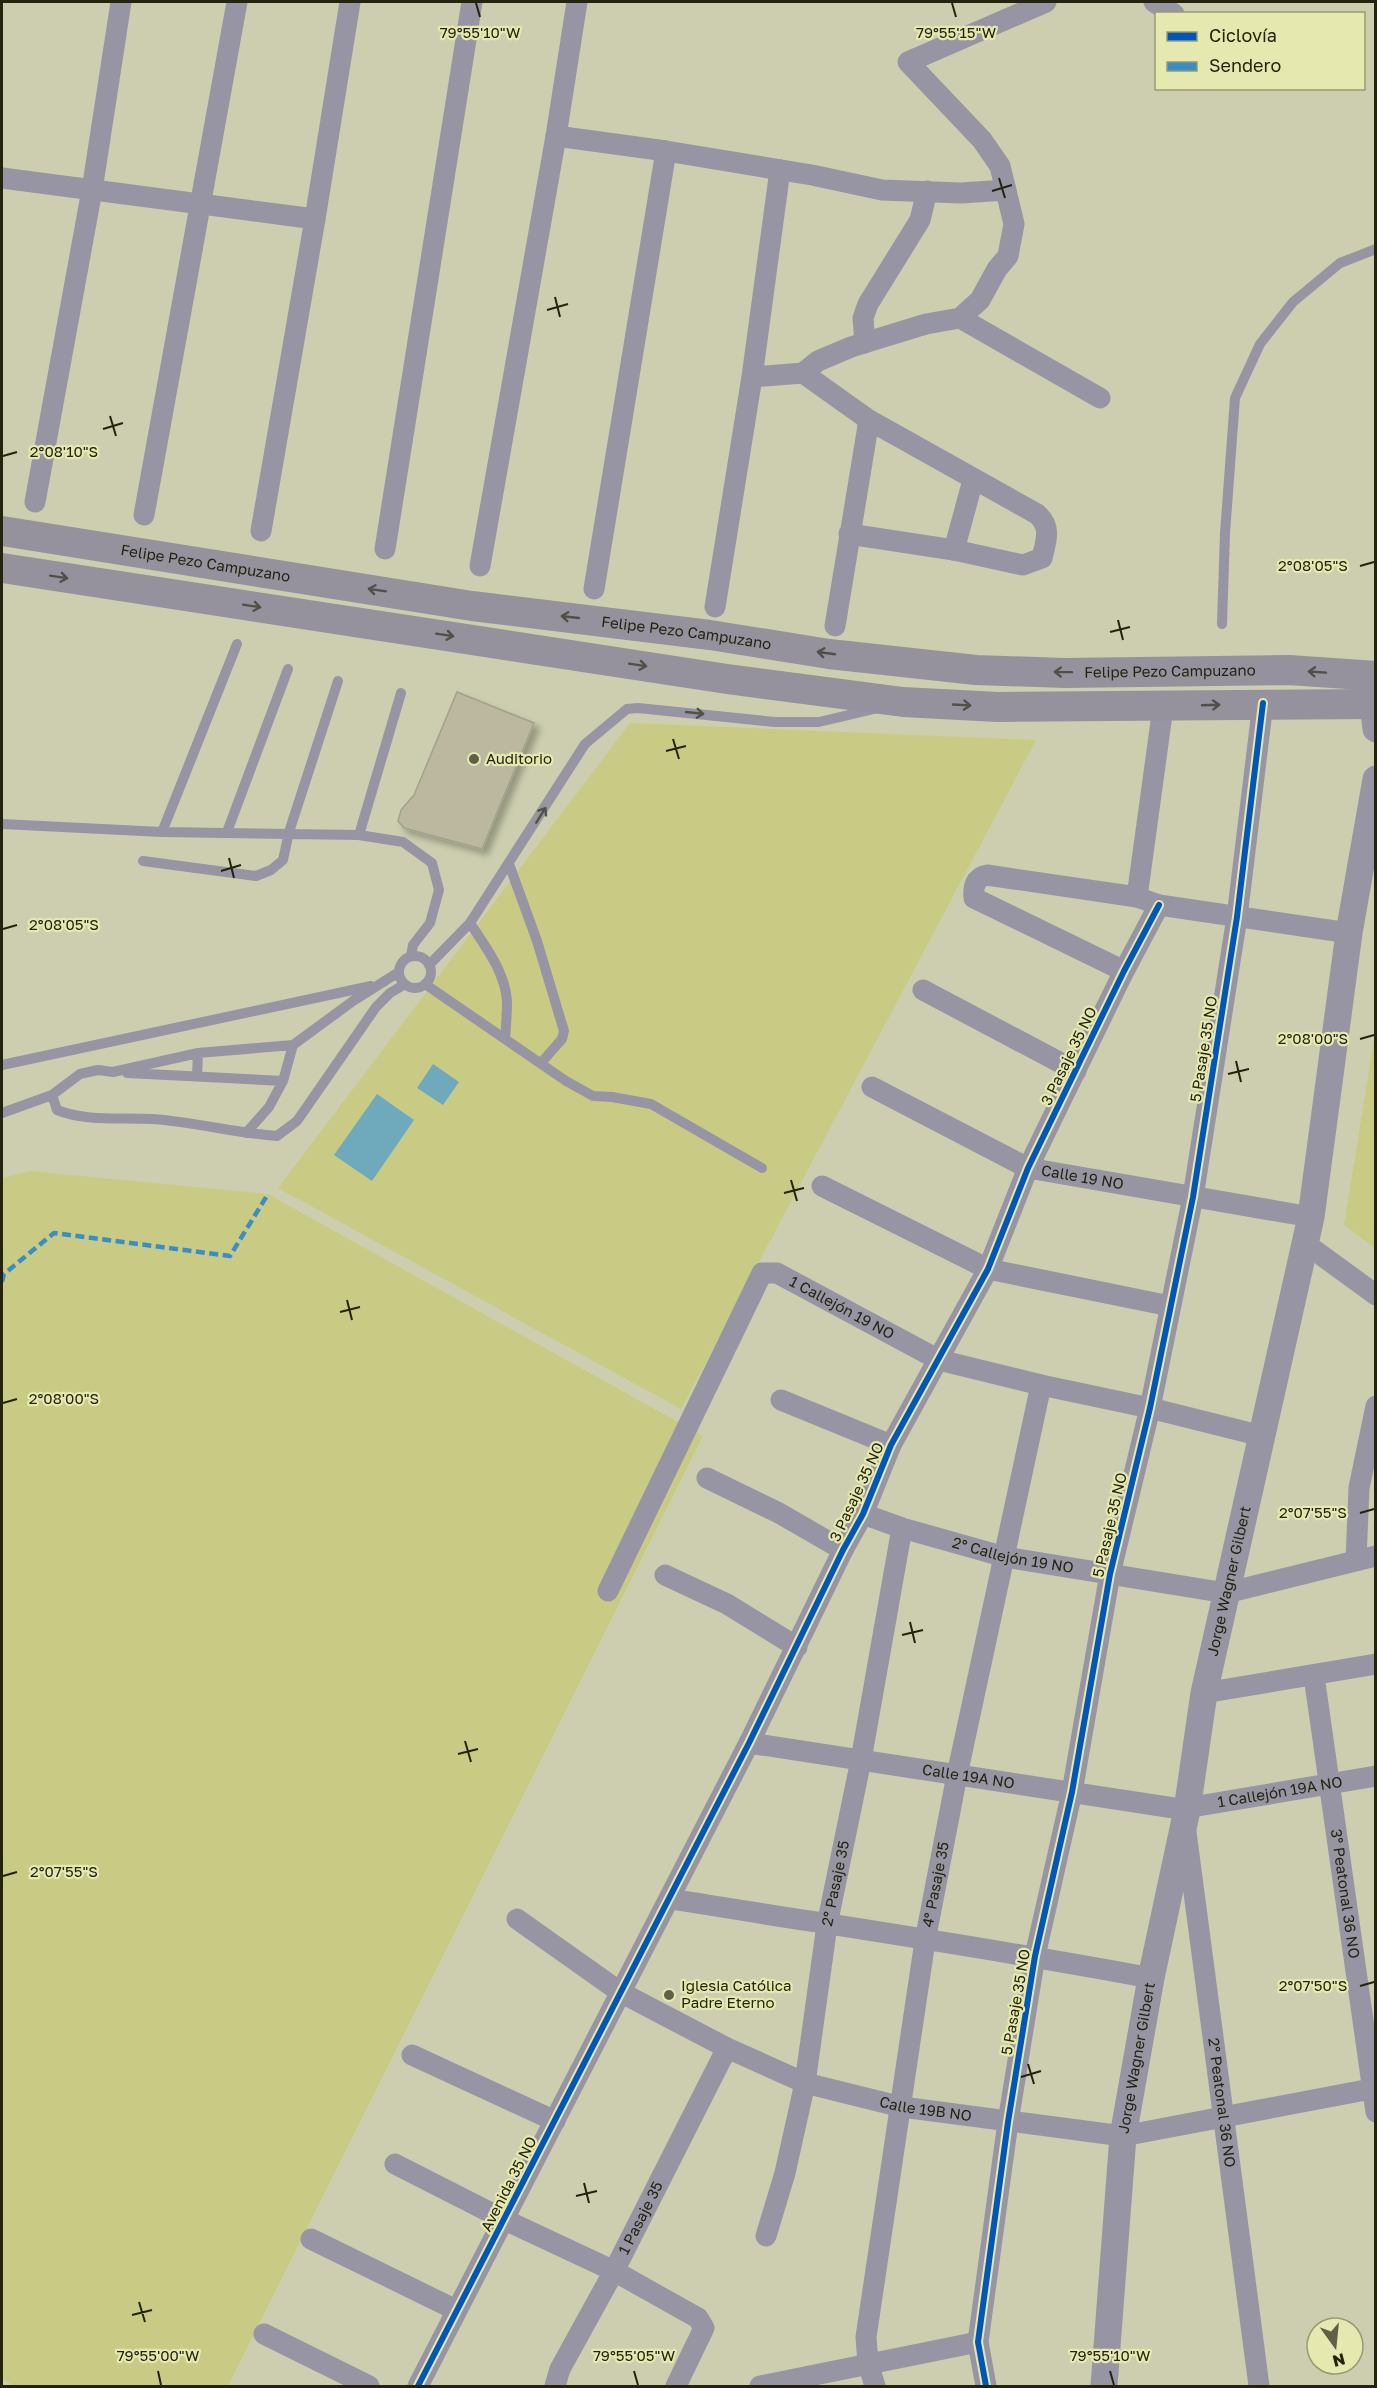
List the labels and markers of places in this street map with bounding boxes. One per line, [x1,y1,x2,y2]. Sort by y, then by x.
place label: Auditorio [486,749,552,767]
marker: Auditorio [467,752,481,766]
place label: Iglesia Católica Padre Eterno [681,1976,791,2011]
marker: Iglesia Católica Padre Eterno [662,1988,676,2002]

